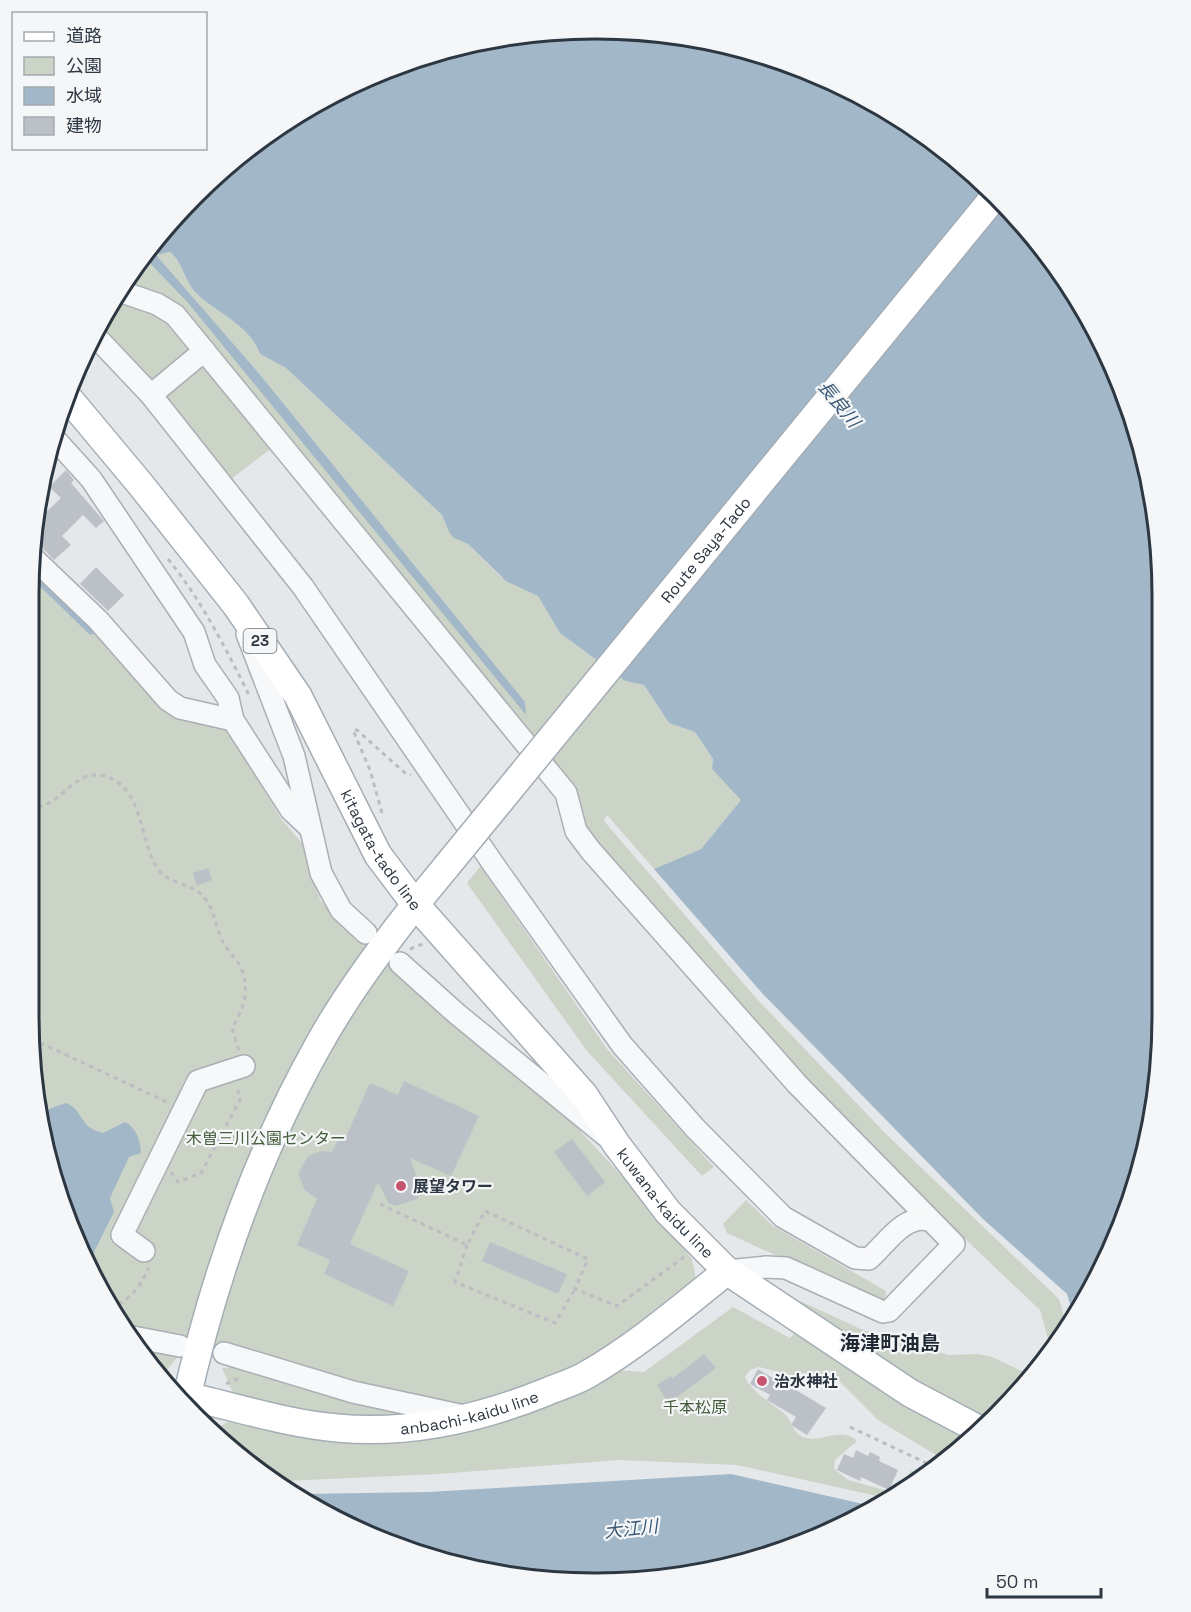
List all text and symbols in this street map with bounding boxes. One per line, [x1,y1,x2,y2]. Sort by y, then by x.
legend [12,12,207,150]
text: 道路 [66,24,102,47]
text: 公園 [66,54,102,77]
text: 水域 [66,84,102,107]
text: 建物 [66,114,102,137]
water label: 長良川 [813,375,867,433]
street label: Route Saya-Tado [656,493,756,607]
road number: 23 [244,629,276,653]
street label: kitagata-tado line [336,786,426,915]
park label: 木曽三川公園センター [186,1128,346,1149]
street label: kuwana-kaidu line [612,1144,718,1263]
place label: 展望タワー [413,1176,493,1197]
marker: 展望タワー [394,1179,408,1193]
district label: 海津町油島 [840,1330,940,1356]
place label: 治水神社 [774,1371,838,1392]
marker: 治水神社 [755,1374,769,1388]
street label: anbachi-kaidu line [399,1386,542,1439]
park label: 千本松原 [663,1397,727,1418]
water label: 大江川 [603,1514,661,1543]
scale bar [987,1561,1101,1599]
text: 50 m [996,1570,1038,1593]

